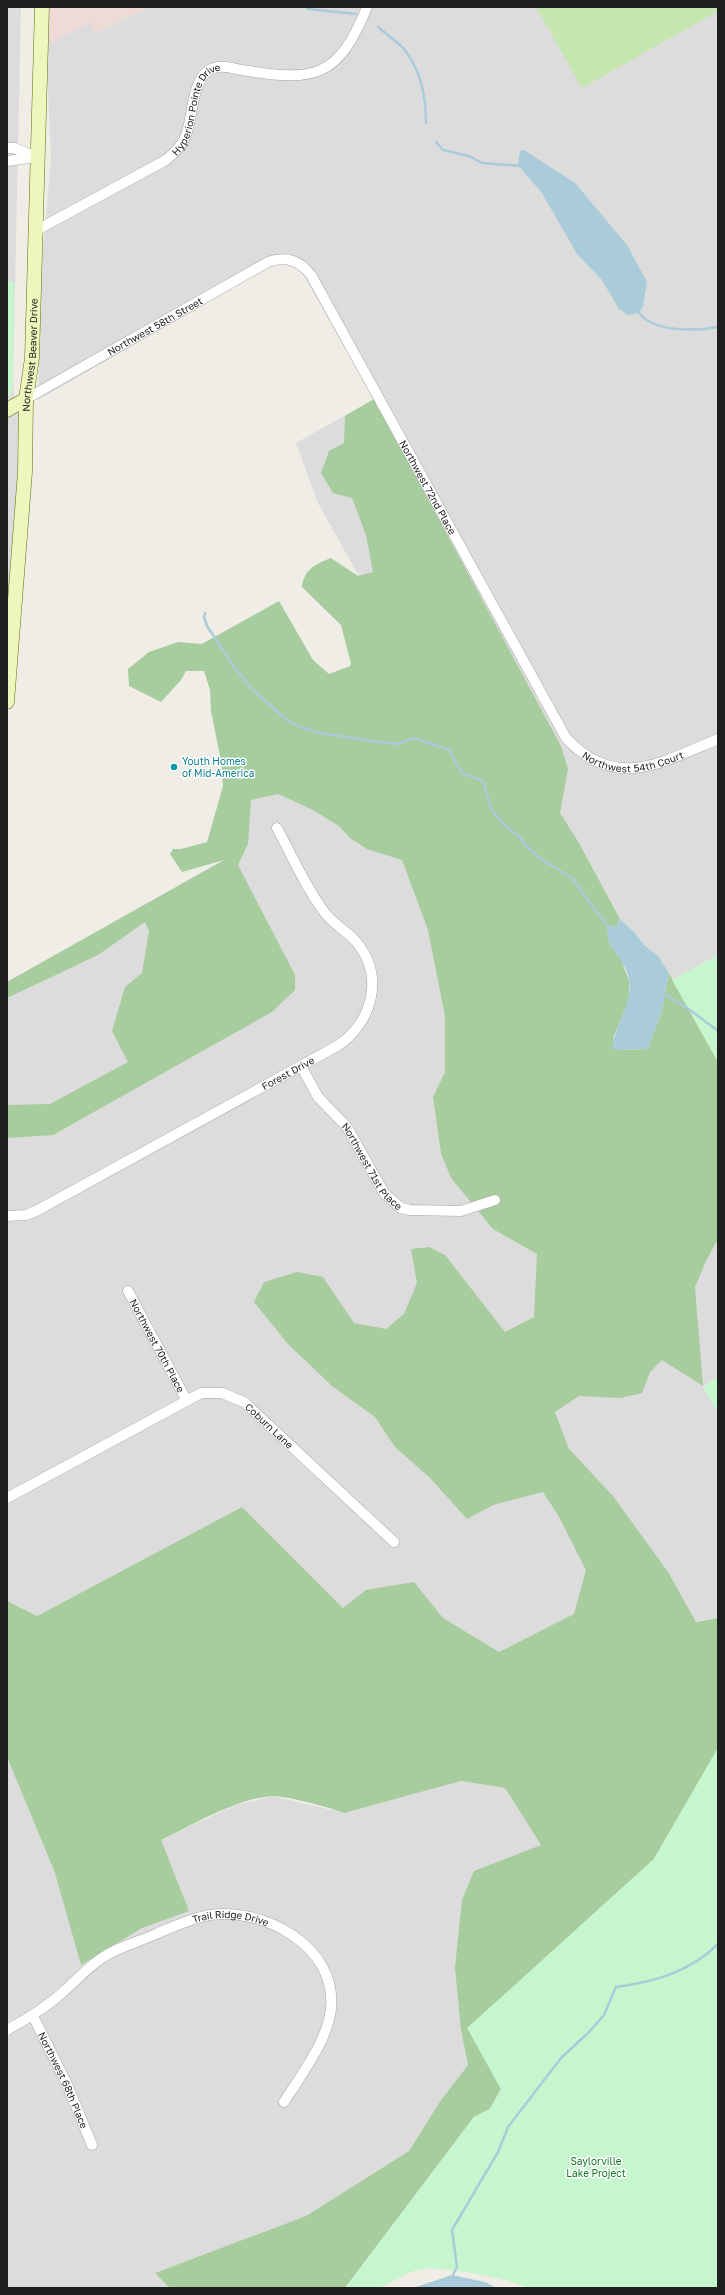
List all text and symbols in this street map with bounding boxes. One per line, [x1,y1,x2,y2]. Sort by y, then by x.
street label: Hyperion Pointe Drive [169,61,221,158]
street label: Northwest 58th Street [105,294,205,358]
street label: Northwest Beaver Drive [20,298,40,412]
street label: Northwest 72nd Place [397,438,459,537]
street label: Northwest 54th Court [582,746,686,758]
text: Northwest 54th Court [580,748,685,774]
place label: Youth Homes of Mid-America [182,755,254,779]
marker: Youth Homes of Mid-America [169,762,179,772]
street label: Forest Drive [259,1054,316,1092]
street label: Northwest 71st Place [340,1120,405,1212]
street label: Northwest 70th Place [127,1297,187,1395]
street label: Coburn Lane [243,1400,296,1451]
street label: Trail Ridge Drive [191,1908,271,1928]
street label: Northwest 68th Place [36,2030,91,2130]
park label: Saylorville Lake Project [566,2155,626,2179]

